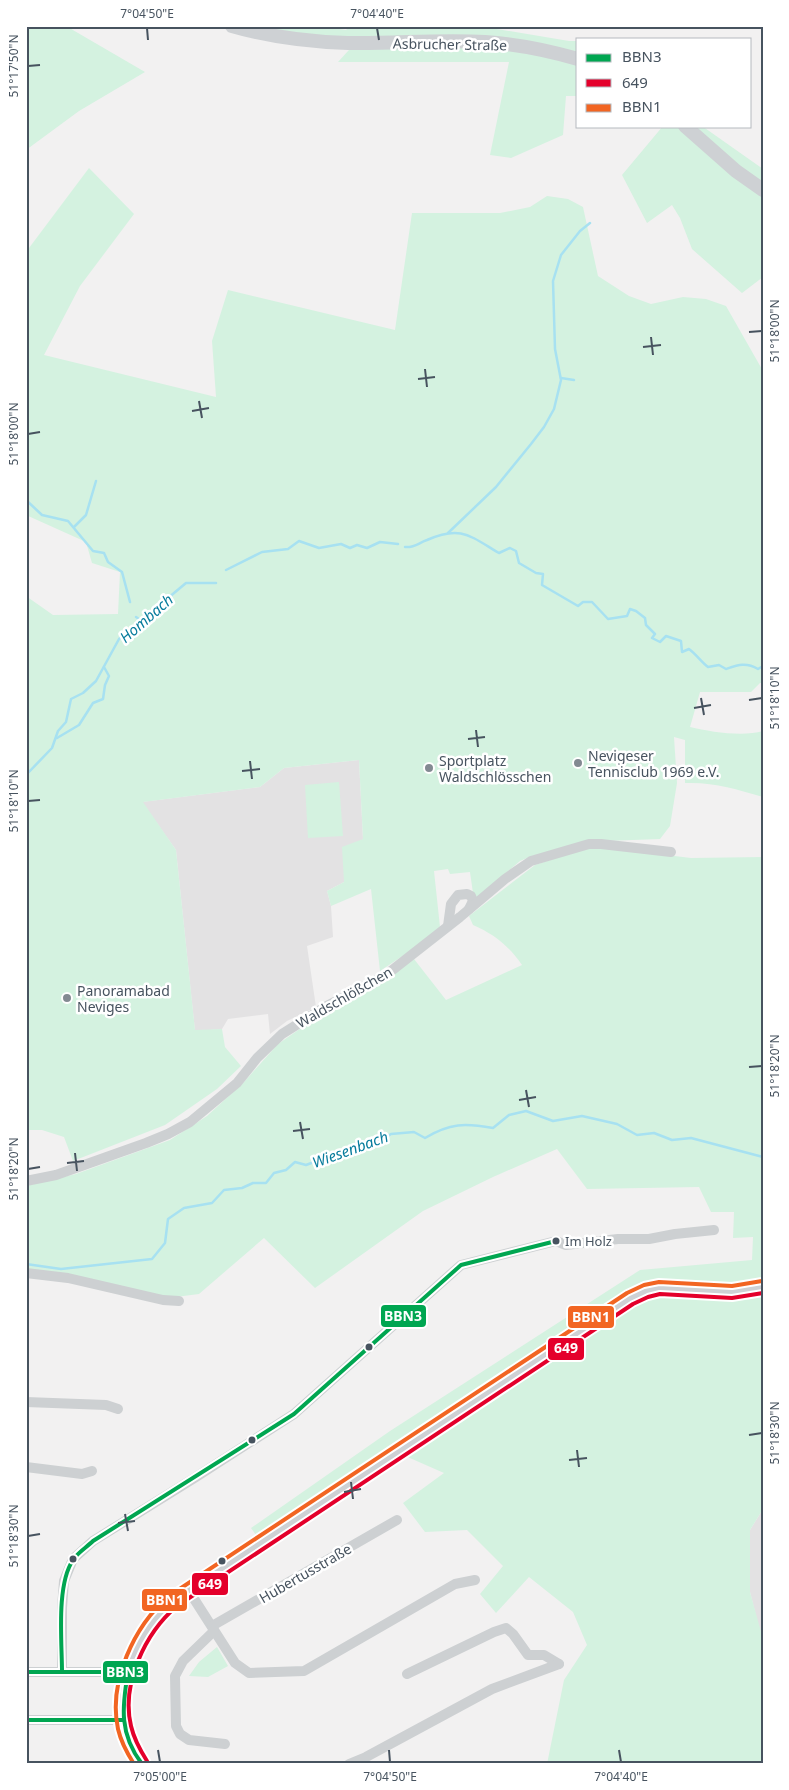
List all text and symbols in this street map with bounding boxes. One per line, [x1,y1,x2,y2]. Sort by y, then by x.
text: 7°04'50"E [120,5,174,22]
text: 7°04'40"E [350,5,404,22]
text: 51°17'50"N [5,34,22,98]
street label: Asbrucher Straße [393,34,507,54]
legend [576,38,752,128]
text: BBN3 [622,46,661,66]
text: 649 [622,72,648,92]
text: BBN1 [622,96,661,116]
text: 51°18'00"N [766,299,783,363]
text: 51°18'00"N [5,402,22,466]
water label: Hombach [115,589,177,647]
text: 51°18'10"N [766,666,783,730]
place label: Nevigeser Tennisclub 1969 e.V. [588,746,720,781]
place label: Sportplatz Waldschlösschen [439,751,551,786]
marker: Nevigeser Tennisclub 1969 e.V. [572,757,584,769]
marker: Sportplatz Waldschlösschen [423,762,435,774]
text: 51°18'10"N [5,769,22,833]
street label: Waldschlößchen [293,962,395,1032]
place label: Panoramabad Neviges [77,981,170,1016]
marker: Panoramabad Neviges [61,992,73,1004]
text: 51°18'20"N [766,1034,783,1098]
water label: Wiesenbach [309,1126,391,1172]
text: 51°18'20"N [5,1137,22,1201]
place label: Im Holz [565,1232,612,1250]
marker: Im Holz [551,1236,561,1246]
line badge: BBN3 [380,1304,427,1328]
line badge: BBN1 [567,1305,615,1329]
text: BBN3 [384,1306,422,1325]
text: BBN1 [572,1307,610,1326]
line badge: 649 [547,1337,585,1361]
text: 649 [554,1338,578,1357]
unlabelled marker [364,1342,374,1352]
text: 51°18'30"N [766,1401,783,1465]
unlabelled marker [247,1435,257,1445]
text: 51°18'30"N [5,1504,22,1568]
street label: Hubertusstraße [255,1539,355,1607]
unlabelled marker [68,1554,78,1564]
unlabelled marker [217,1556,227,1566]
line badge: 649 [191,1572,229,1596]
text: 649 [198,1574,222,1593]
line badge: BBN1 [141,1588,188,1612]
text: BBN1 [146,1590,184,1609]
line badge: BBN3 [102,1660,149,1684]
text: BBN3 [106,1662,144,1681]
text: 7°05'00"E [133,1768,187,1785]
text: 7°04'50"E [363,1768,417,1785]
text: 7°04'40"E [594,1768,648,1785]

